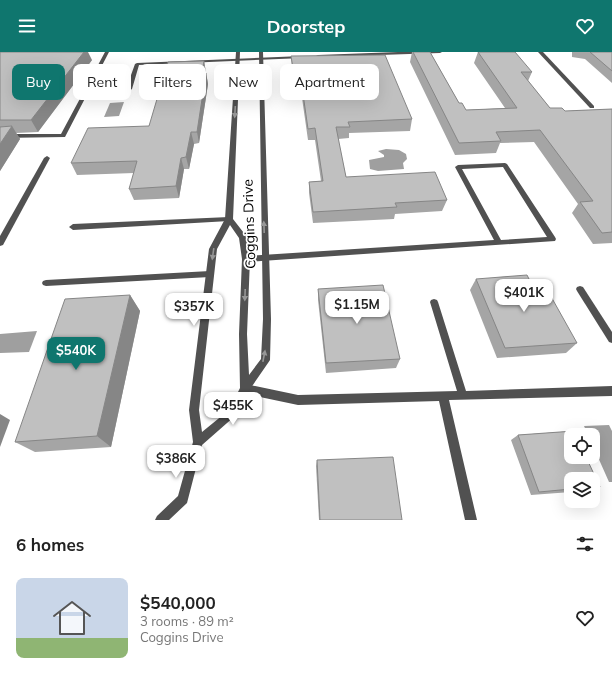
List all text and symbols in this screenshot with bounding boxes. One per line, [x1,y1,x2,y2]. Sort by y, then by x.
icon: menu [16,15,38,37]
text: Doorstep [267,15,345,38]
icon: heart [574,15,596,37]
chip: Buy [12,64,65,100]
chip: Rent [73,64,131,100]
chip: Filters [139,64,206,100]
chip: New [214,64,272,100]
chip: Apartment [280,64,379,100]
one-way arrow [232,106,238,119]
street label: Coggins Drive [238,179,260,269]
one-way arrow [261,220,267,233]
one-way arrow [210,248,216,260]
pin: $401K [496,279,552,313]
text: $401K [504,284,544,300]
one-way arrow [241,289,248,301]
pin: $1.15M [324,291,390,325]
pin: $357K [166,293,222,327]
text: $1.15M [334,296,380,312]
text: $357K [174,298,214,314]
pin: $540K [48,337,104,371]
text: $540K [56,342,96,358]
one-way arrow [261,350,267,363]
pin: $455K [205,392,261,426]
text: $455K [213,397,253,413]
map controls [564,428,600,508]
button: locate [564,428,600,464]
pin: $386K [148,445,204,479]
text: $386K [156,450,196,466]
button: layers [564,472,600,508]
icon: filters [574,533,596,555]
text: 6 homes [16,534,84,555]
text: $540,000 [140,592,216,613]
icon: home [48,594,96,642]
icon: heart [574,607,596,629]
text: 3 rooms · 89 m² [140,613,234,629]
text: Coggins Drive [140,629,224,645]

